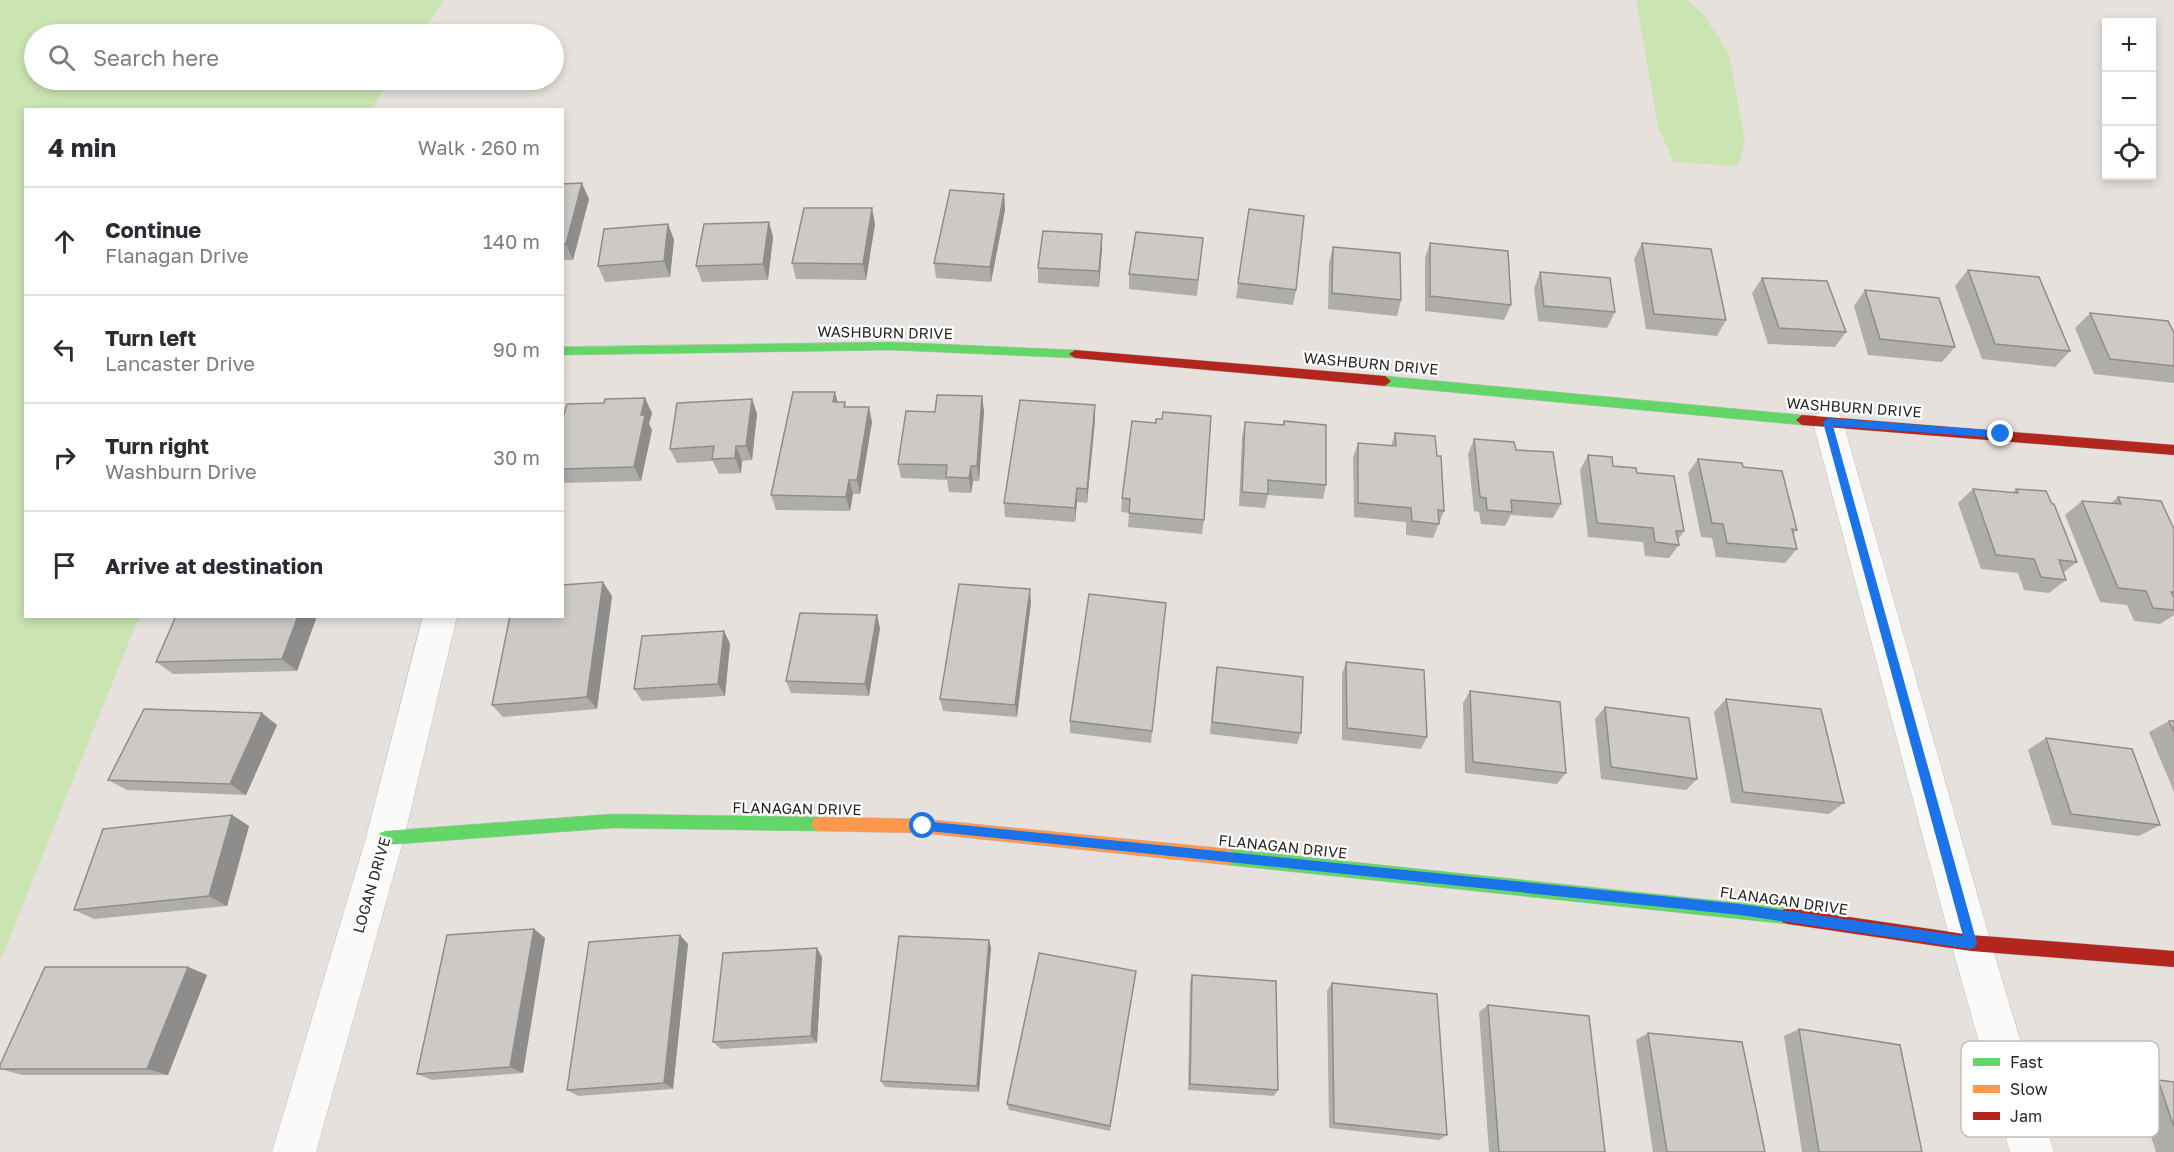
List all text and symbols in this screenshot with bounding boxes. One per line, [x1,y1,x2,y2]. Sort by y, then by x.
map controls [2102,18,2156,180]
button: + [2102,18,2156,72]
search box [24,24,564,90]
icon: search [45,41,78,74]
text: Search here [93,44,219,71]
button: − [2102,72,2156,126]
button: locate [2102,126,2156,180]
text: 4 min [48,132,116,163]
text: Walk · 260 m [418,135,540,159]
text: Continue [105,216,201,243]
icon: ahead [48,225,81,258]
text: 140 m [483,229,540,253]
text: Flanagan Drive [105,243,249,267]
street label: WASHBURN DRIVE [817,322,953,342]
text: Turn left [105,324,196,351]
icon: left [48,333,81,366]
text: 90 m [493,337,540,361]
street label: WASHBURN DRIVE [1303,348,1439,378]
text: Lancaster Drive [105,351,255,375]
street label: WASHBURN DRIVE [1786,393,1922,421]
route end [1987,420,2013,446]
text: Turn right [105,432,209,459]
icon: right [48,441,81,474]
text: 30 m [493,445,540,469]
text: Washburn Drive [105,459,257,483]
icon: arrive [48,549,81,582]
text: Arrive at destination [105,552,323,579]
street label: FLANAGAN DRIVE [732,798,862,818]
route start [909,812,935,838]
street label: FLANAGAN DRIVE [1218,830,1348,862]
street label: LOGAN DRIVE [349,835,393,935]
street label: FLANAGAN DRIVE [1719,882,1849,918]
legend [1961,1041,2159,1137]
text: Fast [2010,1052,2043,1072]
text: Slow [2010,1079,2048,1099]
text: Jam [2010,1106,2042,1126]

